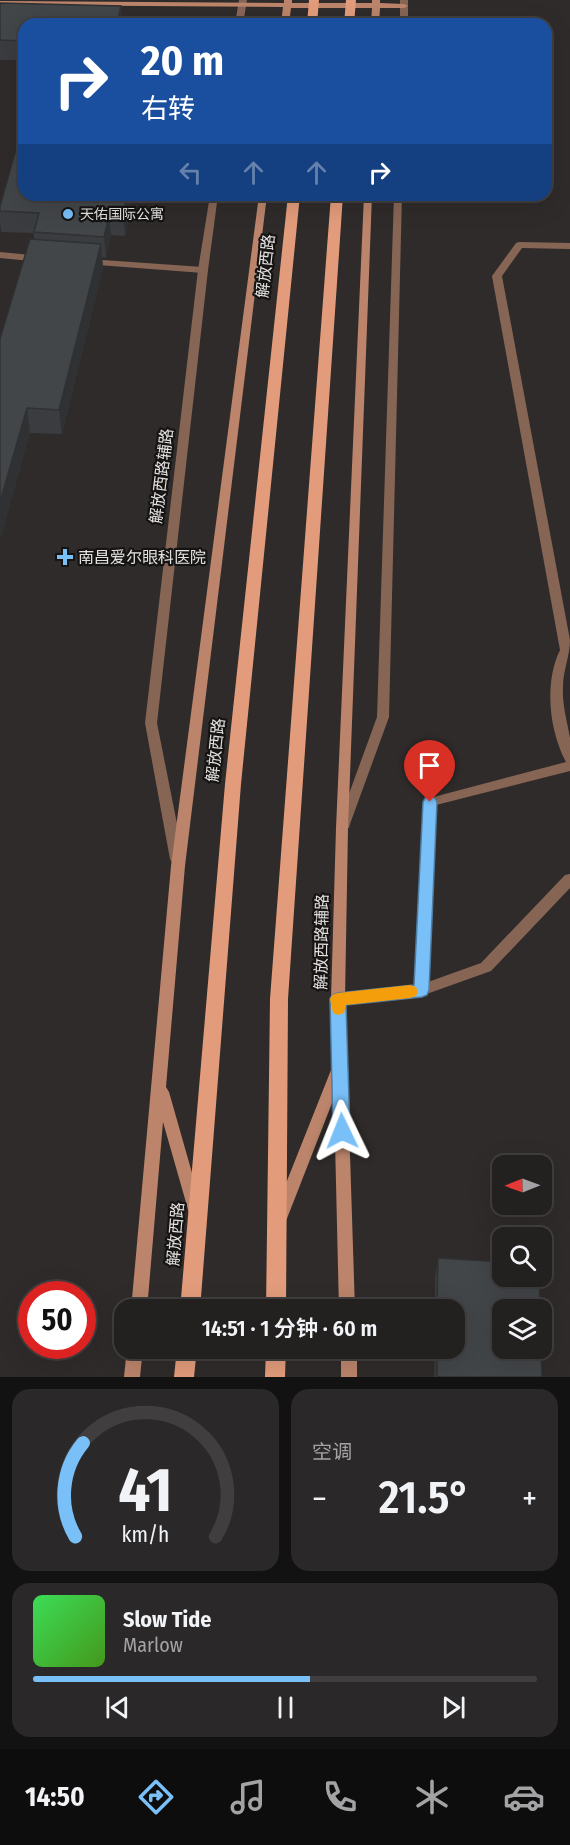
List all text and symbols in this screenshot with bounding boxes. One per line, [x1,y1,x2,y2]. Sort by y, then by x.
text: 20 m [141,36,224,86]
icon: right [42,42,120,120]
text: 右转 [141,93,195,125]
icon: left [174,156,207,189]
icon: ahead [237,156,270,189]
icon: ahead [300,156,333,189]
icon: right [363,156,396,189]
place label: 天佑国际公寓 [80,206,164,223]
marker: 天佑国际公寓 [61,207,75,221]
street label: 解放西路 [253,233,278,299]
street label: 解放西路辅路 [146,427,177,525]
marker: 南昌爱尔眼科医院 [56,548,74,566]
place label: 南昌爱尔眼科医院 [78,548,206,567]
street label: 解放西路 [203,717,228,783]
pin [404,740,455,802]
icon: arrive [413,749,446,782]
street label: 解放西路辅路 [311,894,332,990]
position arrow [310,1099,374,1163]
north arrow [492,1155,552,1215]
map controls [492,1155,552,1359]
street label: 解放西路 [163,1201,188,1267]
button: search [492,1227,552,1287]
speed limit sign: 50 [18,1281,96,1359]
button: layers [492,1299,552,1359]
text: 14:51 · 1 分钟 · 60 m [202,1315,377,1342]
text: 空调 [312,1440,352,1464]
text: 41 [118,1453,173,1528]
text: 21.5° [379,1471,470,1525]
text: − [312,1479,327,1519]
text: + [522,1479,537,1519]
text: km/h [122,1522,169,1548]
text: Slow Tide [123,1606,211,1633]
text: Marlow [123,1633,183,1657]
icon: previous [101,1691,134,1724]
icon: pause [269,1691,302,1724]
icon: next [437,1691,470,1724]
icon: directions [135,1776,177,1818]
icon: music [227,1776,269,1818]
icon: phone [319,1776,361,1818]
icon: climate [411,1776,453,1818]
icon: car [503,1776,545,1818]
text: 14:50 [25,1781,85,1813]

